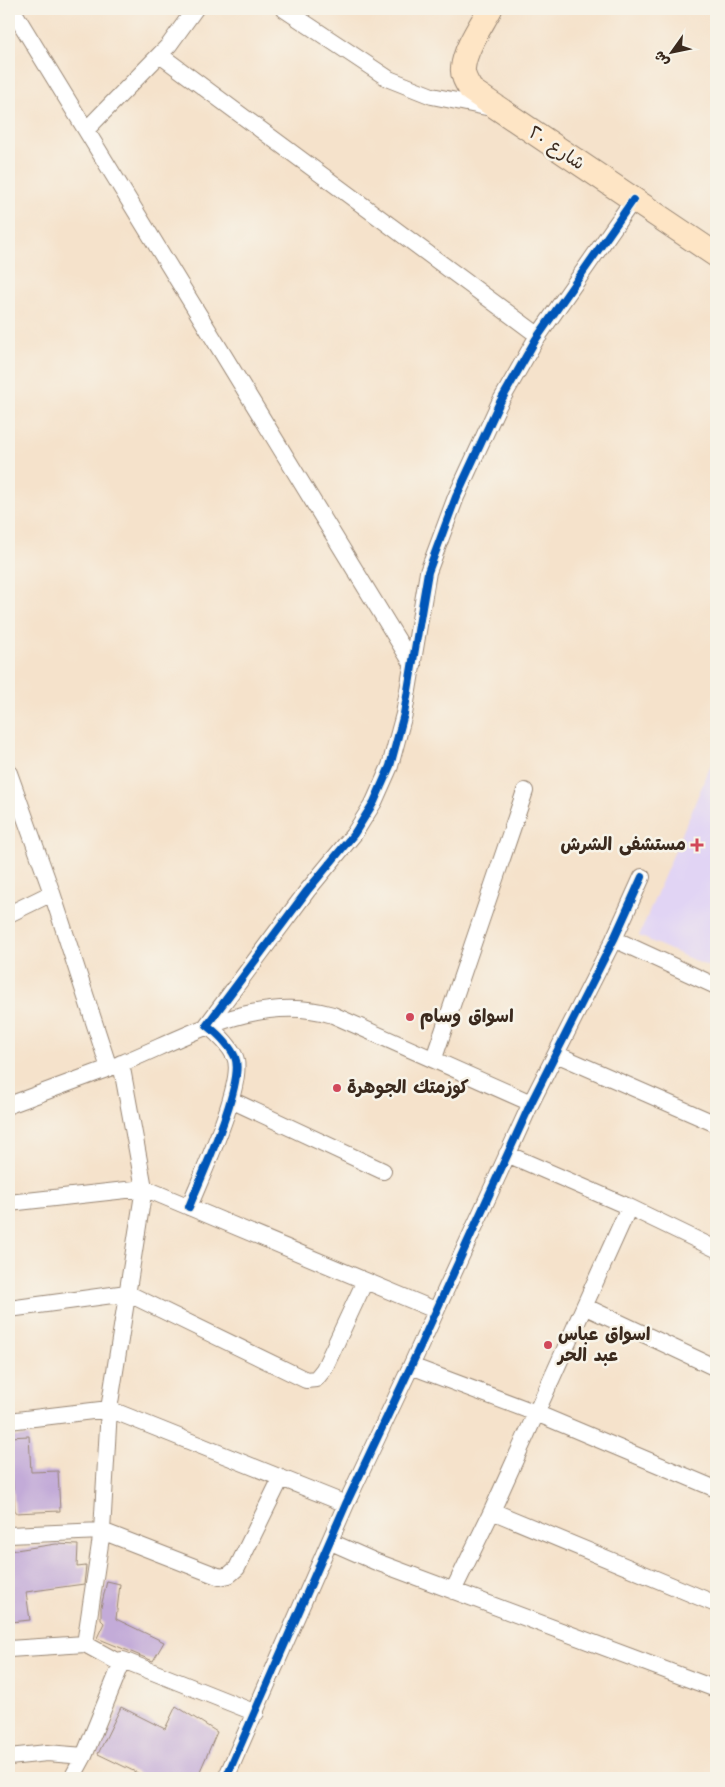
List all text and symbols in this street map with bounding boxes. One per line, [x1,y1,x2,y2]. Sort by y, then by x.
north arrow [648,28,698,78]
text: ش [649,46,675,71]
street label: شارع ٢٠ [522,119,590,179]
place label: مستشفى الشرش [561,831,686,860]
marker: مستشفى الشرش [690,838,704,852]
place label: اسواق وسام [420,1003,514,1032]
marker: اسواق وسام [404,1011,416,1023]
place label: كوزمتك الجوهرة [347,1074,469,1103]
marker: كوزمتك الجوهرة [331,1082,343,1094]
place label: اسواق عباس عبد الحر [556,1321,650,1371]
marker: اسواق عباس عبد الحر [542,1339,554,1351]

